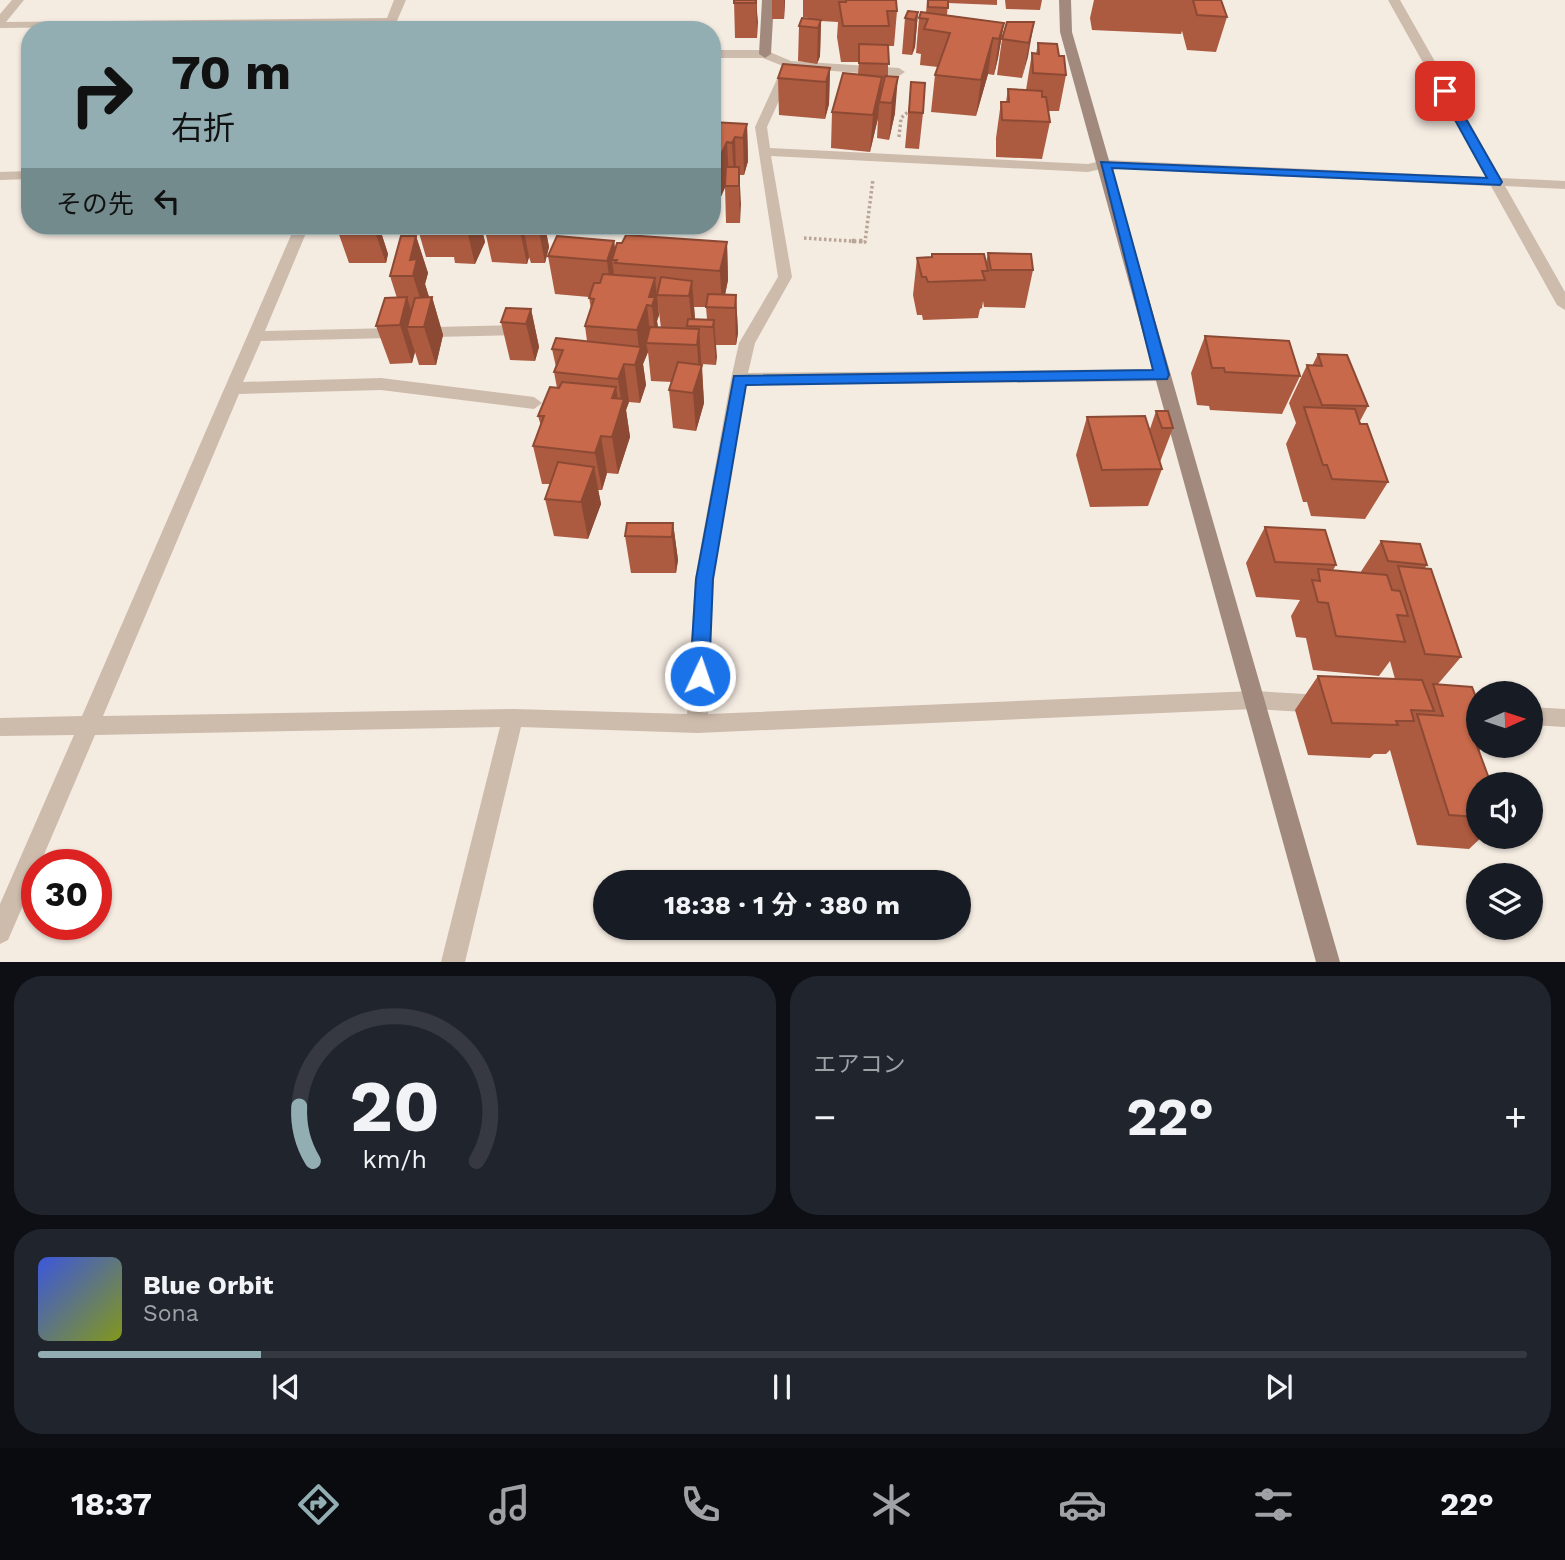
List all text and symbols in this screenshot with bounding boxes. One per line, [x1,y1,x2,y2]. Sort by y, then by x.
text: 70 m [171,43,291,101]
icon: right [56,49,147,140]
pin [1415,61,1475,121]
icon: arrive [1426,72,1464,110]
text: 右折 [171,109,235,147]
icon: left [148,182,186,220]
text: その先 [56,189,134,219]
position arrow [663,639,737,713]
north arrow [1466,681,1544,758]
map controls [1466,681,1543,940]
button: sound [1466,772,1543,849]
speed limit sign: 30 [21,849,112,940]
button: layers [1466,863,1543,940]
text: 18:38 · 1 分 · 380 m [664,890,900,920]
text: エアコン [814,1051,906,1078]
text: 20 [350,1064,440,1150]
text: 22° [1126,1087,1214,1148]
text: − [814,1095,836,1139]
text: + [1504,1095,1527,1139]
text: km/h [363,1145,427,1174]
text: Blue Orbit [143,1270,273,1300]
text: Sona [143,1300,199,1327]
icon: previous [267,1368,305,1406]
icon: pause [763,1368,801,1406]
icon: next [1260,1368,1298,1406]
icon: directions [294,1480,343,1529]
icon: music [485,1480,534,1529]
icon: phone [676,1480,725,1529]
icon: climate [867,1480,916,1529]
icon: car [1058,1480,1107,1529]
icon: filters [1249,1480,1298,1529]
text: 18:37 [71,1485,152,1523]
text: 22° [1440,1485,1494,1523]

